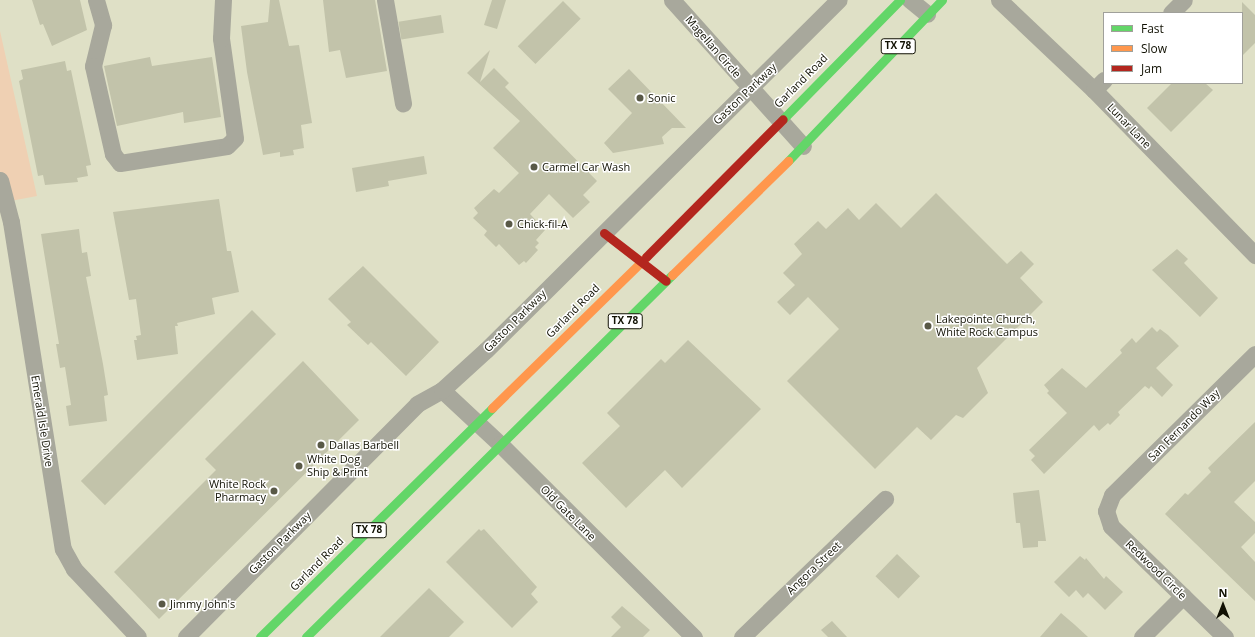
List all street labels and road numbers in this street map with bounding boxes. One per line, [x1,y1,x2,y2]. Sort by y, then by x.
street label: Magellan Circle [682,13,744,81]
road number: TX 78 [880,38,916,54]
street label: Garland Road [772,52,830,110]
street label: Gaston Parkway [711,61,779,127]
street label: Lunar Lane [1104,101,1154,151]
street label: Garland Road [544,282,602,340]
street label: Gaston Parkway [481,287,549,355]
road number: TX 78 [607,313,643,329]
street label: Emerald Isle Drive [28,374,56,468]
street label: San Fernando Way [1146,387,1222,463]
street label: Old Gate Lane [538,483,598,543]
street label: Gaston Parkway [246,509,314,577]
road number: TX 78 [351,522,387,538]
street label: Garland Road [288,535,346,593]
street label: Redwood Circle [1123,538,1189,602]
street label: Angora Street [784,539,844,597]

